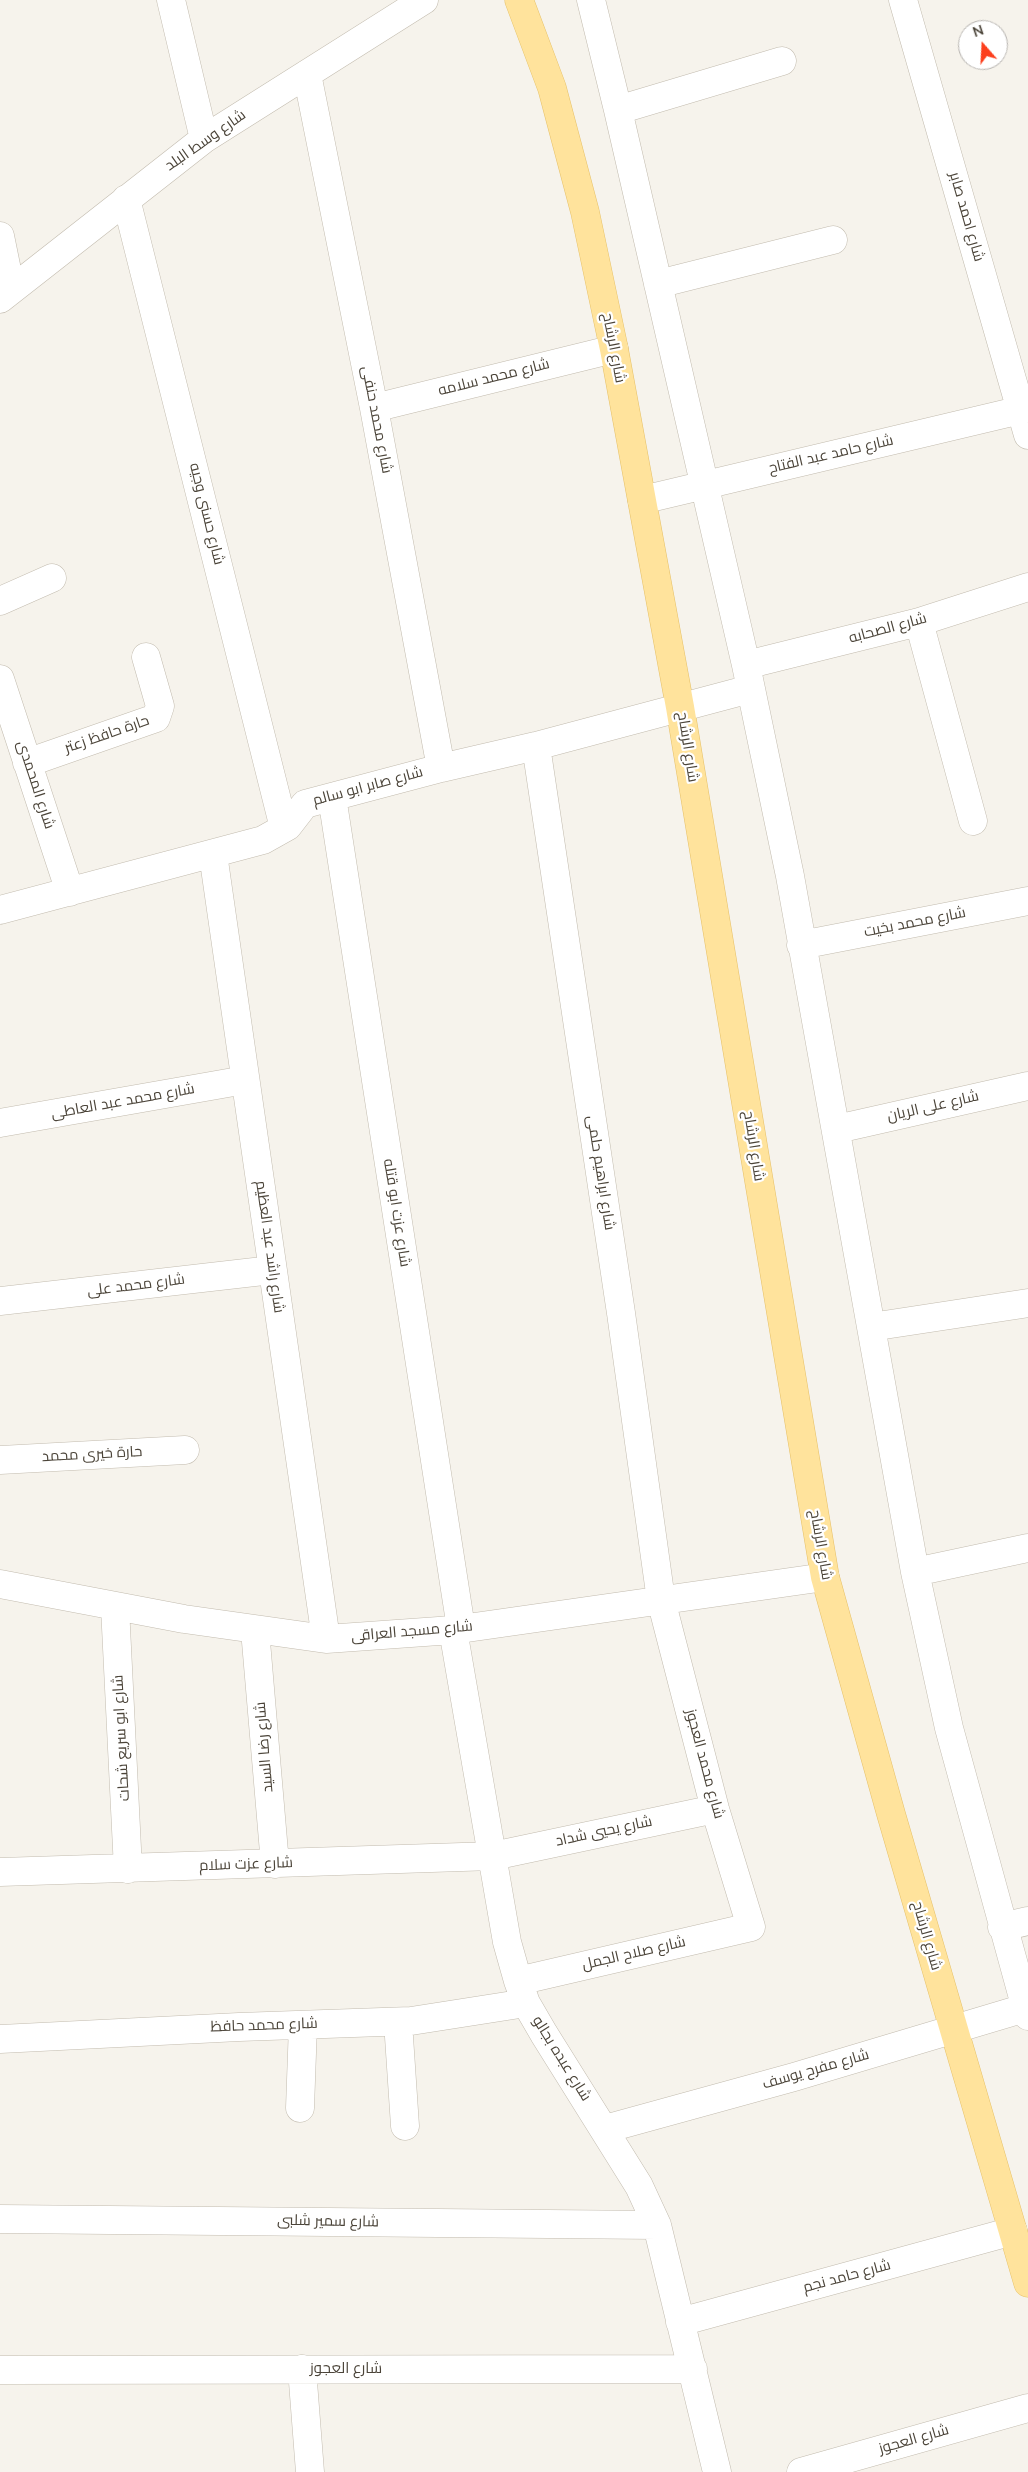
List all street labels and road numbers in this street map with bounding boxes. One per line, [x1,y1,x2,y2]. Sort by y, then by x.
street label: شارع وسط البلد [162,107,250,175]
street label: شارع احمد صابر [945,170,987,264]
street label: شارع الرشاح [597,311,629,385]
street label: شارع محمد سلامه [436,355,552,401]
street label: شارع محمد حنفى [357,365,395,475]
street label: شارع حامد عبد الفتاح [767,432,895,478]
street label: شارع حسنى وجيه [185,461,227,567]
street label: شارع الصحابه [847,610,929,648]
street label: شارع الرشاح [673,710,701,784]
street label: حارة حافظ زعتر [62,712,152,758]
street label: شارع المحمدى [12,739,58,831]
street label: شارع صابر ابو سالم [311,764,425,810]
street label: شارع محمد بخيت [863,904,967,942]
street label: شارع محمد عبد العاطى [50,1081,196,1123]
street label: شارع على الريان [885,1088,981,1126]
street label: شارع الرشاح [739,1109,767,1183]
street label: شارع ابراهيم حلمى [582,1114,618,1232]
street label: شارع عزت ابو قتله [379,1158,413,1268]
street label: شارع راشد عبد العظيم [251,1180,287,1314]
street label: شارع محمد على [86,1271,186,1301]
street label: حارة خيرى محمد [41,1443,143,1467]
street label: شارع الرشاح [805,1508,835,1582]
street label: شارع مسجد العراقى [350,1618,474,1646]
street label: شارع ابو سريع شحات [110,1674,134,1802]
street label: شارع رضا السيد [252,1701,278,1793]
street label: شارع محمد العجوز [681,1707,727,1821]
street label: شارع يحيي شداد [554,1813,654,1851]
street label: شارع عزت سلام [199,1854,293,1876]
street label: شارع الرشاح [908,1899,944,1973]
street label: شارع صلاح الجمل [581,1933,687,1975]
street label: شارع عبده بجالو [528,2013,594,2105]
street label: شارع محمد حافظ [210,2015,318,2037]
street label: شارع مفرح يوسف [761,2046,871,2094]
street label: شارع سمير شلبى [277,2212,379,2232]
street label: شارع حامد نجم [801,2257,893,2297]
street label: شارع العجوز [310,2360,382,2378]
street label: شارع العجوز [877,2421,951,2459]

